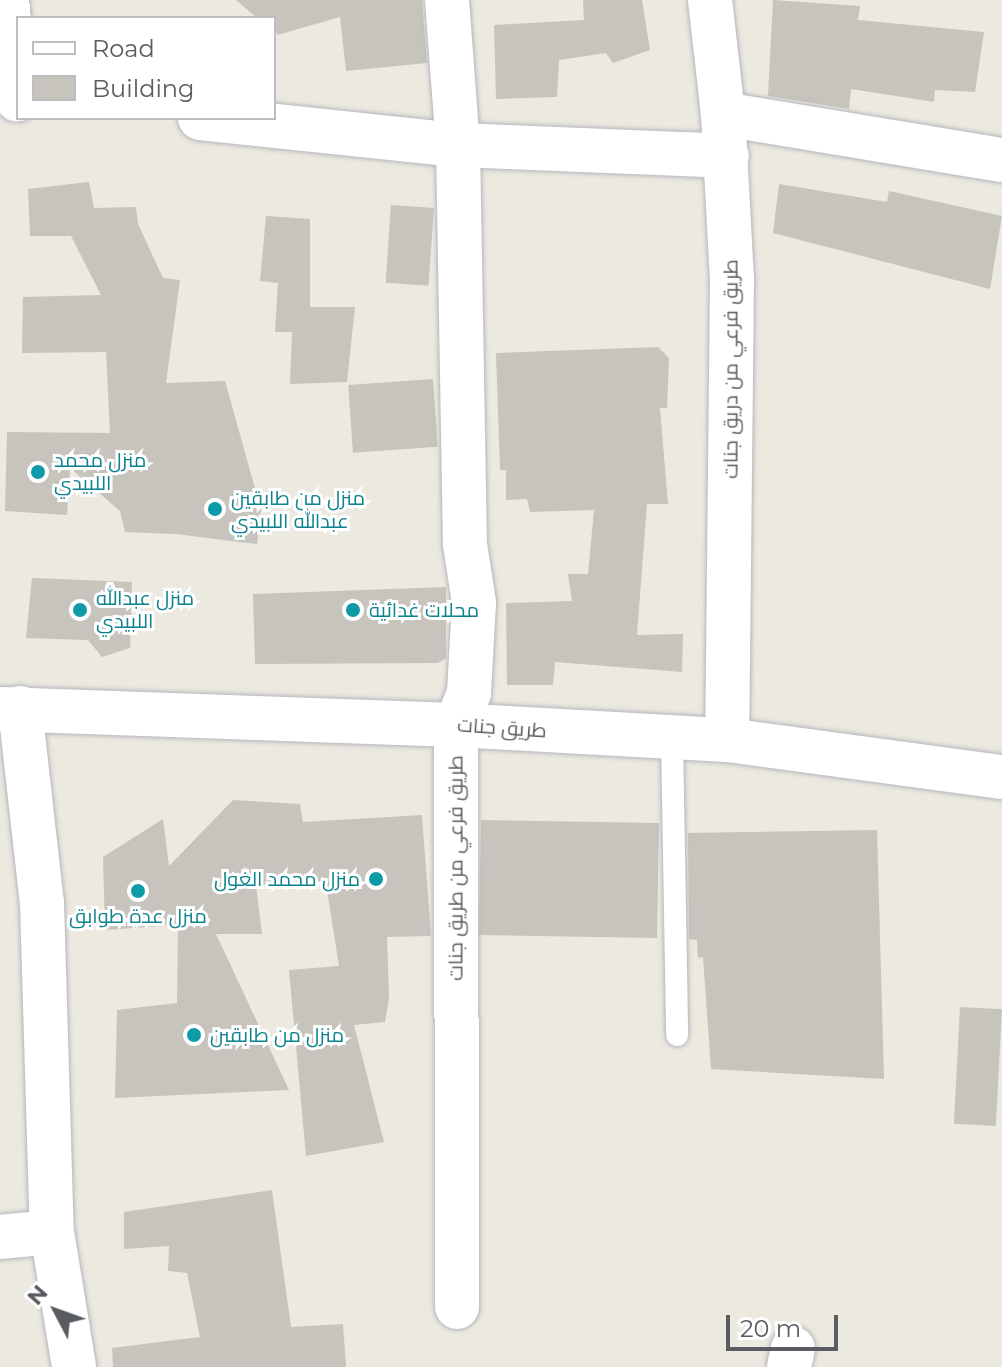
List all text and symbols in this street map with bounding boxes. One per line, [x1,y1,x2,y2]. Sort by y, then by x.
legend [16,16,276,120]
text: Road [92,34,155,63]
text: Building [92,74,195,103]
street label: طريق فرعي من دريق جنات [719,259,743,479]
place label: منزل محمد اللبيدي [54,448,146,495]
marker: منزل محمد اللبيدي [29,463,47,481]
place label: منزل من طابقين عبدالله اللبيدي [231,486,365,533]
marker: منزل من طابقين عبدالله اللبيدي [206,500,224,518]
place label: منزل عبدالله اللبيدي [96,586,194,633]
place label: محلات غدائية [369,598,479,622]
marker: منزل عبدالله اللبيدي [71,601,89,619]
marker: محلات غدائية [344,601,362,619]
street label: طريق جنات [456,713,548,743]
street label: طريق فرعي من طريق جنات [444,755,468,981]
place label: منزل محمد الغول [214,867,360,891]
marker: منزل محمد الغول [367,870,385,888]
marker: منزل عدة طوابق [129,882,147,900]
place label: منزل عدة طوابق [69,904,207,928]
place label: منزل من طابقين [210,1023,344,1047]
marker: منزل من طابقين [185,1026,203,1044]
north arrow [16,1271,96,1351]
text: N [21,1279,54,1310]
scale bar [730,1299,842,1349]
text: 20 m [740,1314,801,1343]

